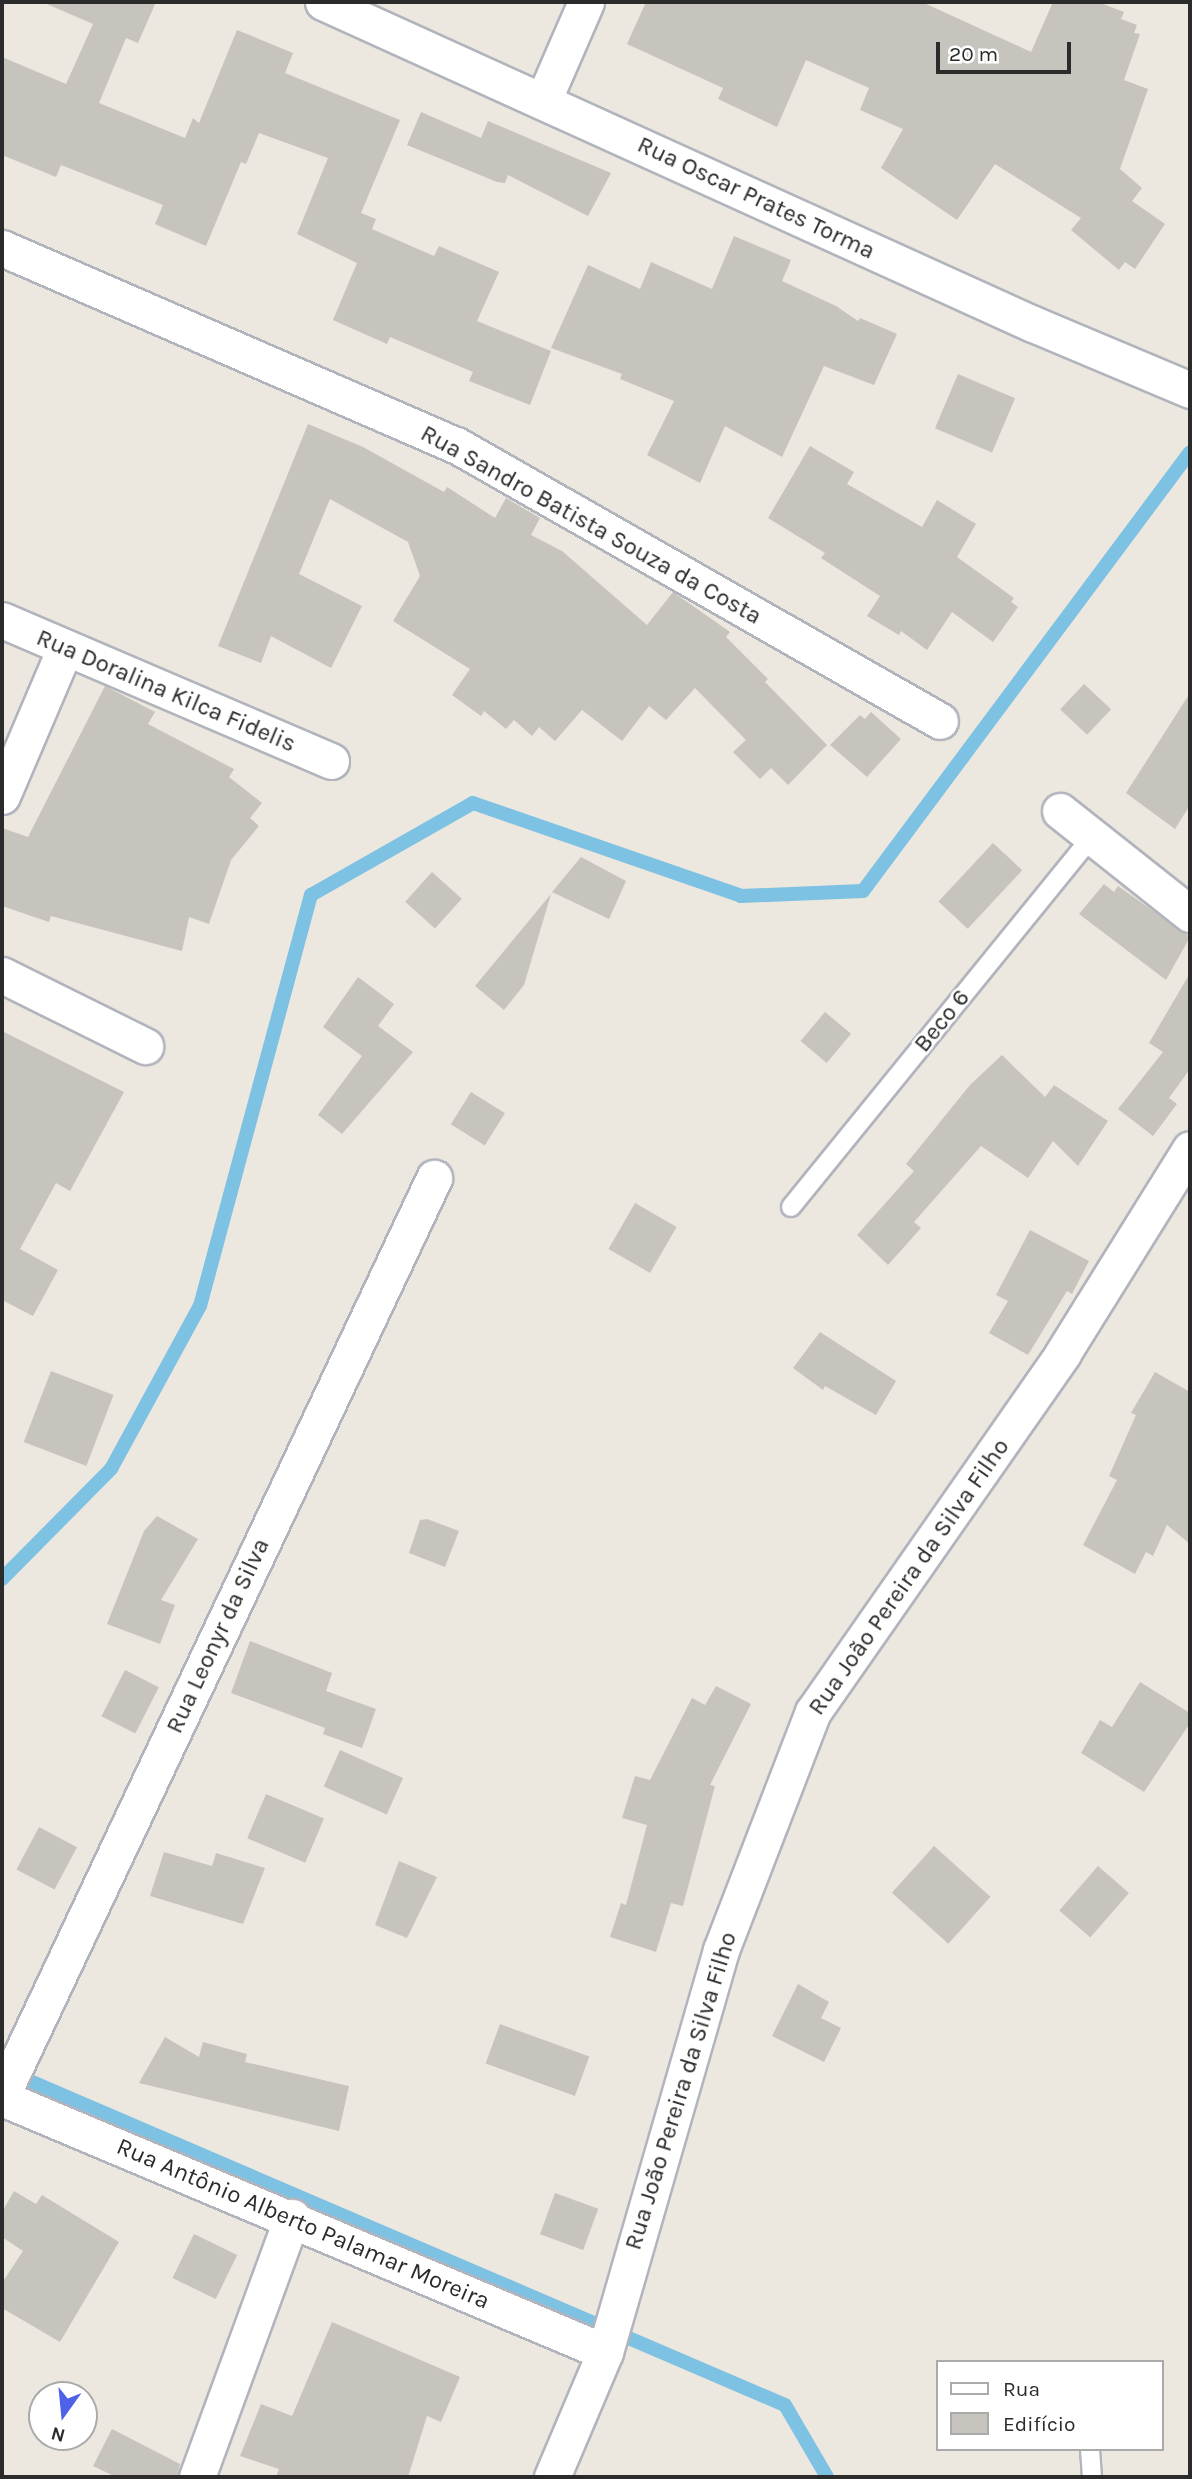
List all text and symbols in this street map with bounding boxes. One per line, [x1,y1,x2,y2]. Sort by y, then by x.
scale bar [940,28,1075,72]
text: 20 m [949,42,998,66]
street label: Rua Oscar Prates Torma [633,130,879,266]
street label: Rua Sandro Batista Souza da Costa [416,419,766,631]
street label: Rua Doralina Kilca Fidelis [32,623,300,759]
street label: Beco 6 [908,984,976,1058]
street label: Rua João Pereira da Silva Filho [802,1433,1016,1721]
street label: Rua Leonyr da Silva [160,1534,276,1738]
street label: Rua João Pereira da Silva Filho [619,1929,743,2253]
street label: Rua Antônio Alberto Palamar Moreira [112,2132,494,2316]
legend [936,2360,1164,2451]
text: Rua [1003,2377,1040,2401]
north arrow [28,2381,98,2451]
text: Edifício [1003,2412,1076,2436]
text: N [49,2422,68,2447]

